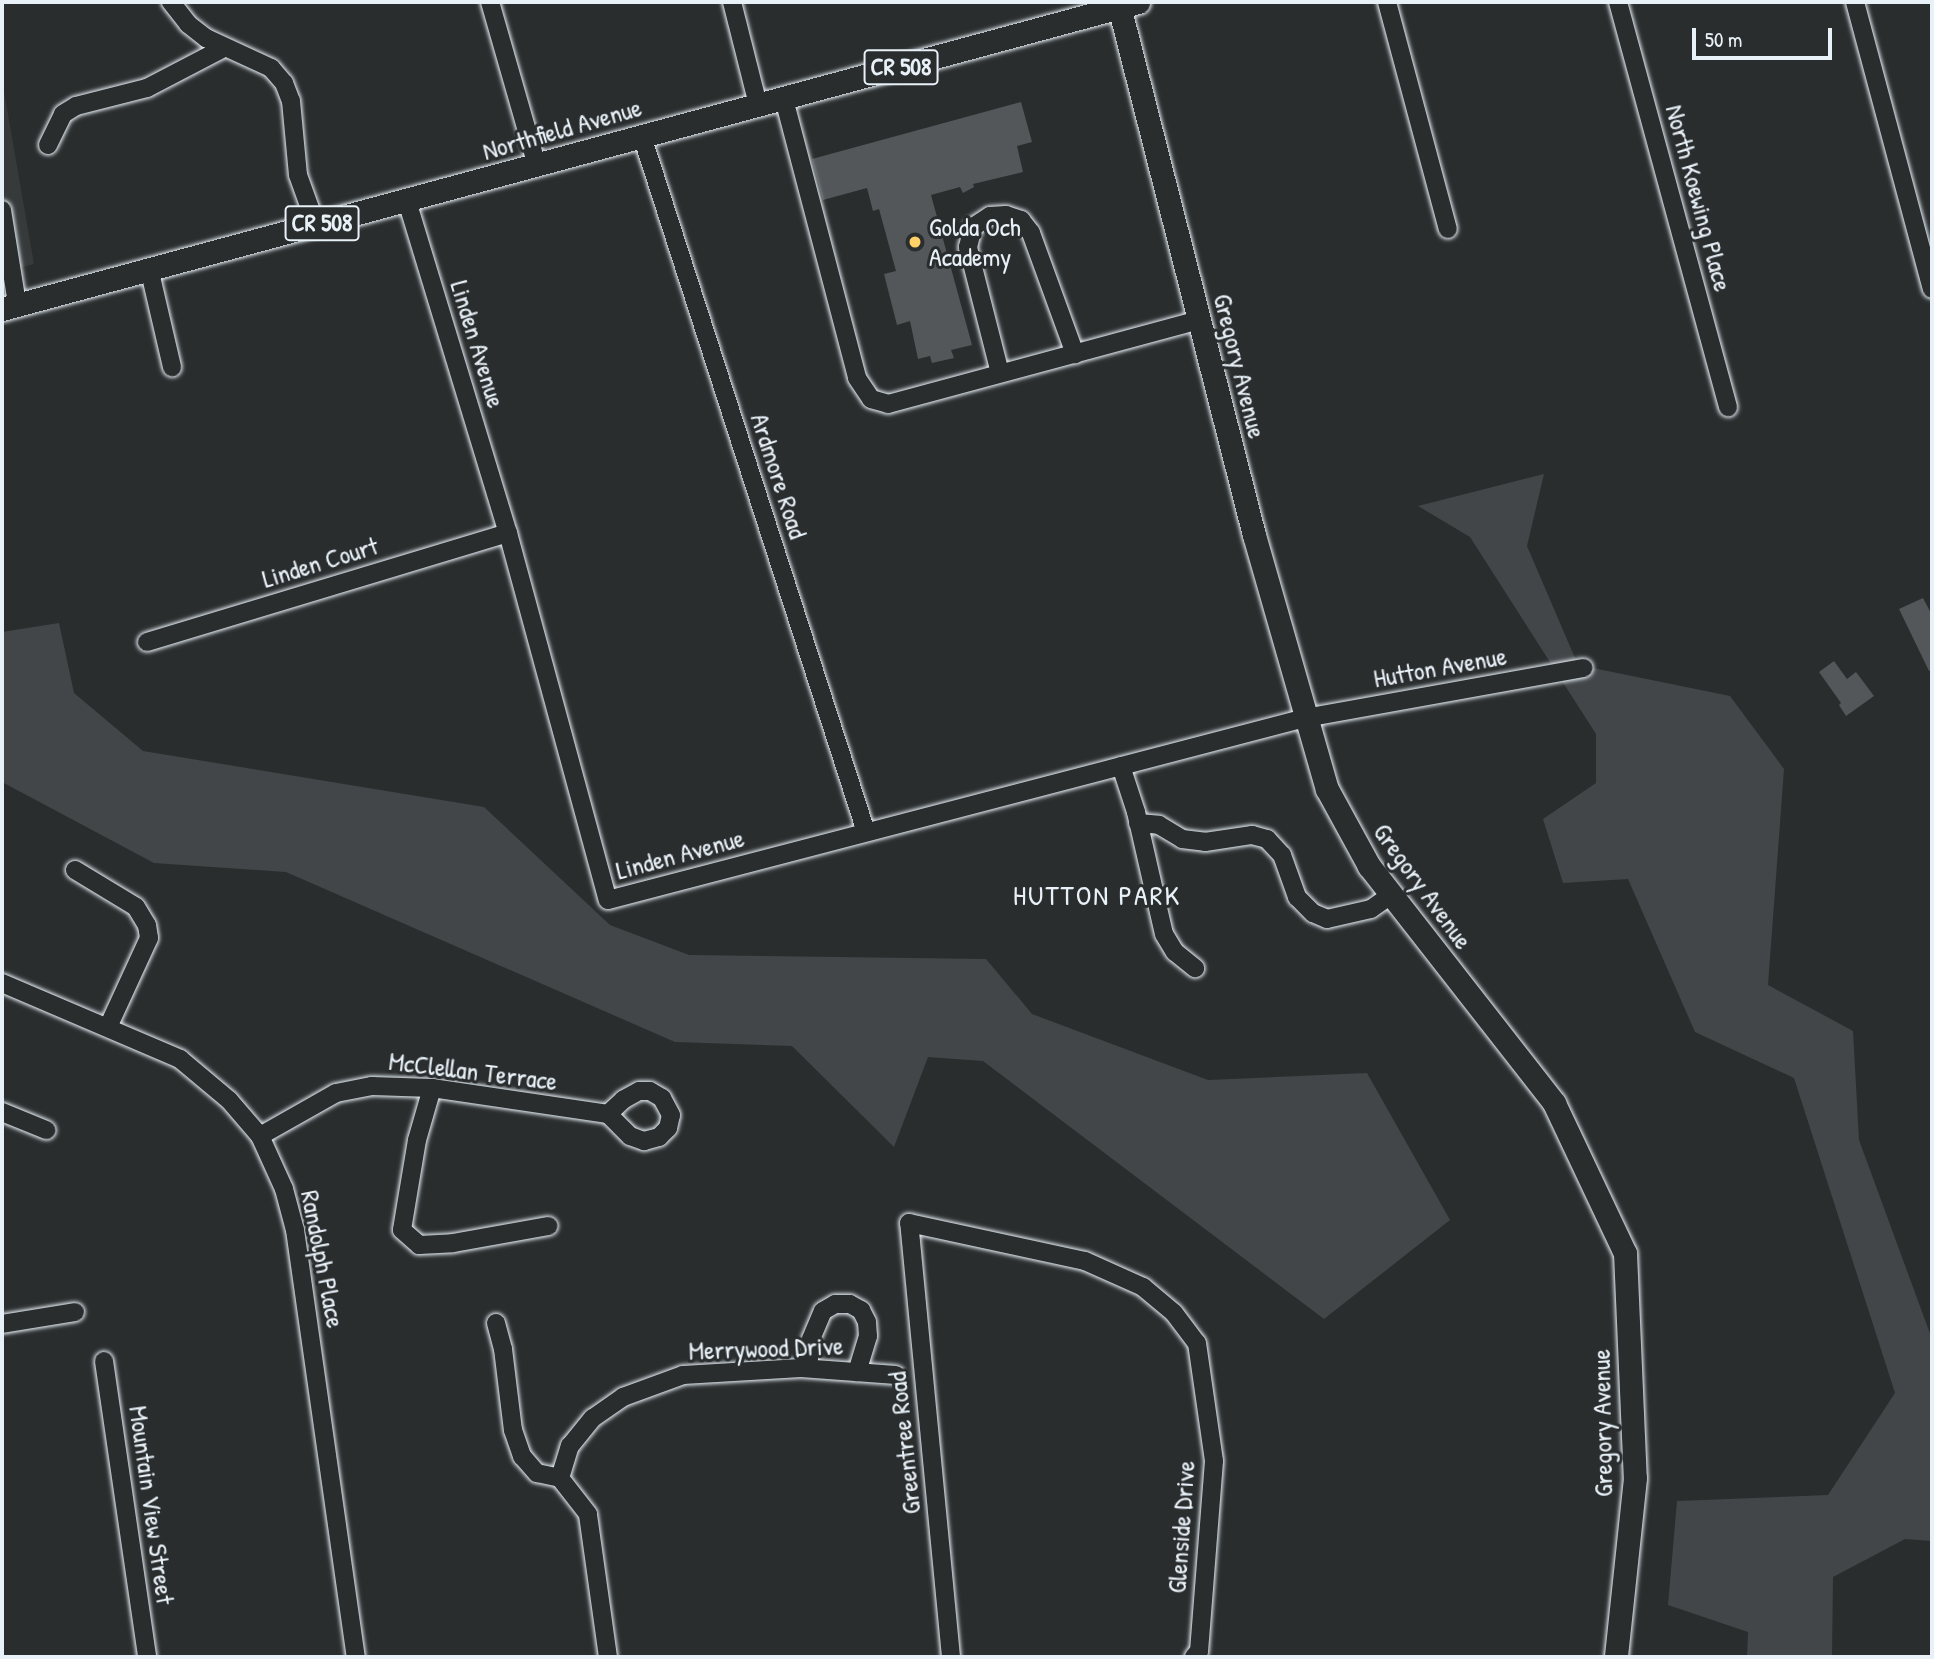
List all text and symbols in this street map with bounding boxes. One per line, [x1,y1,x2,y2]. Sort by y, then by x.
scale bar [1696,14,1836,58]
text: 50 m [1705,25,1742,54]
road number: CR 508 [862,46,940,88]
street label: Northfield Avenue [479,91,645,167]
street label: North Koewing Place [1659,101,1739,295]
road number: CR 508 [284,202,360,244]
place label: Golda Och Academy [929,211,1021,272]
marker: Golda Och Academy [907,234,923,250]
street label: Linden Avenue [444,277,512,411]
street label: Gregory Avenue [1207,291,1273,441]
street label: Ardmore Road [744,409,814,543]
street label: Linden Court [258,530,382,594]
street label: Hutton Avenue [1371,640,1509,694]
street label: Gregory Avenue [1367,817,1479,955]
street label: Linden Avenue [612,822,748,886]
district label: HUTTON PARK [1014,878,1180,912]
street label: McClellan Terrace [387,1045,559,1097]
street label: Randolph Place [294,1188,352,1330]
street label: Merrywood Drive [688,1330,844,1366]
street label: Gregory Avenue [1585,1349,1619,1497]
street label: Greentree Road [881,1370,927,1516]
street label: Mountain View Street [123,1404,181,1606]
street label: Glenside Drive [1161,1460,1201,1594]

